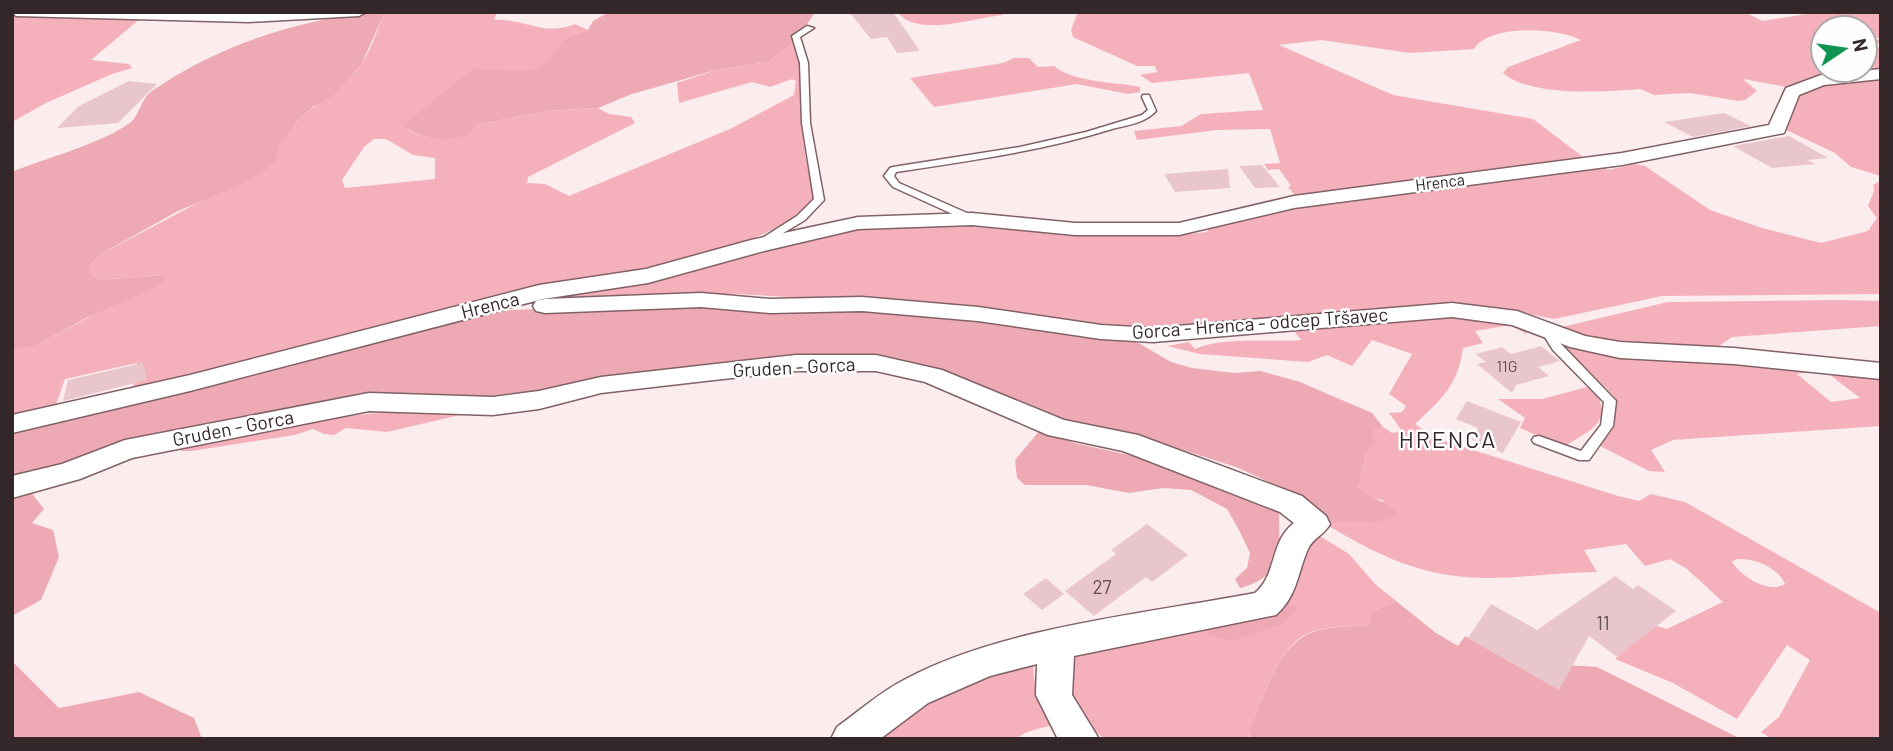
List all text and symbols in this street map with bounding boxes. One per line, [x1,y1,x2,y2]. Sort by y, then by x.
north arrow [1809,14,1879,84]
text: N [1848,36,1874,54]
street label: Hrenca [1414,169,1466,194]
street label: Hrenca [458,286,521,323]
street label: Gorca - Hrenca - odcep Tršavec [1131,302,1389,343]
street label: Gruden - Gorca [732,352,856,381]
house number: 11G [1496,356,1518,375]
street label: Gruden - Gorca [170,404,295,451]
district label: HRENCA [1399,425,1497,453]
house number: 27 [1092,575,1112,598]
house number: 11 [1596,611,1610,634]

